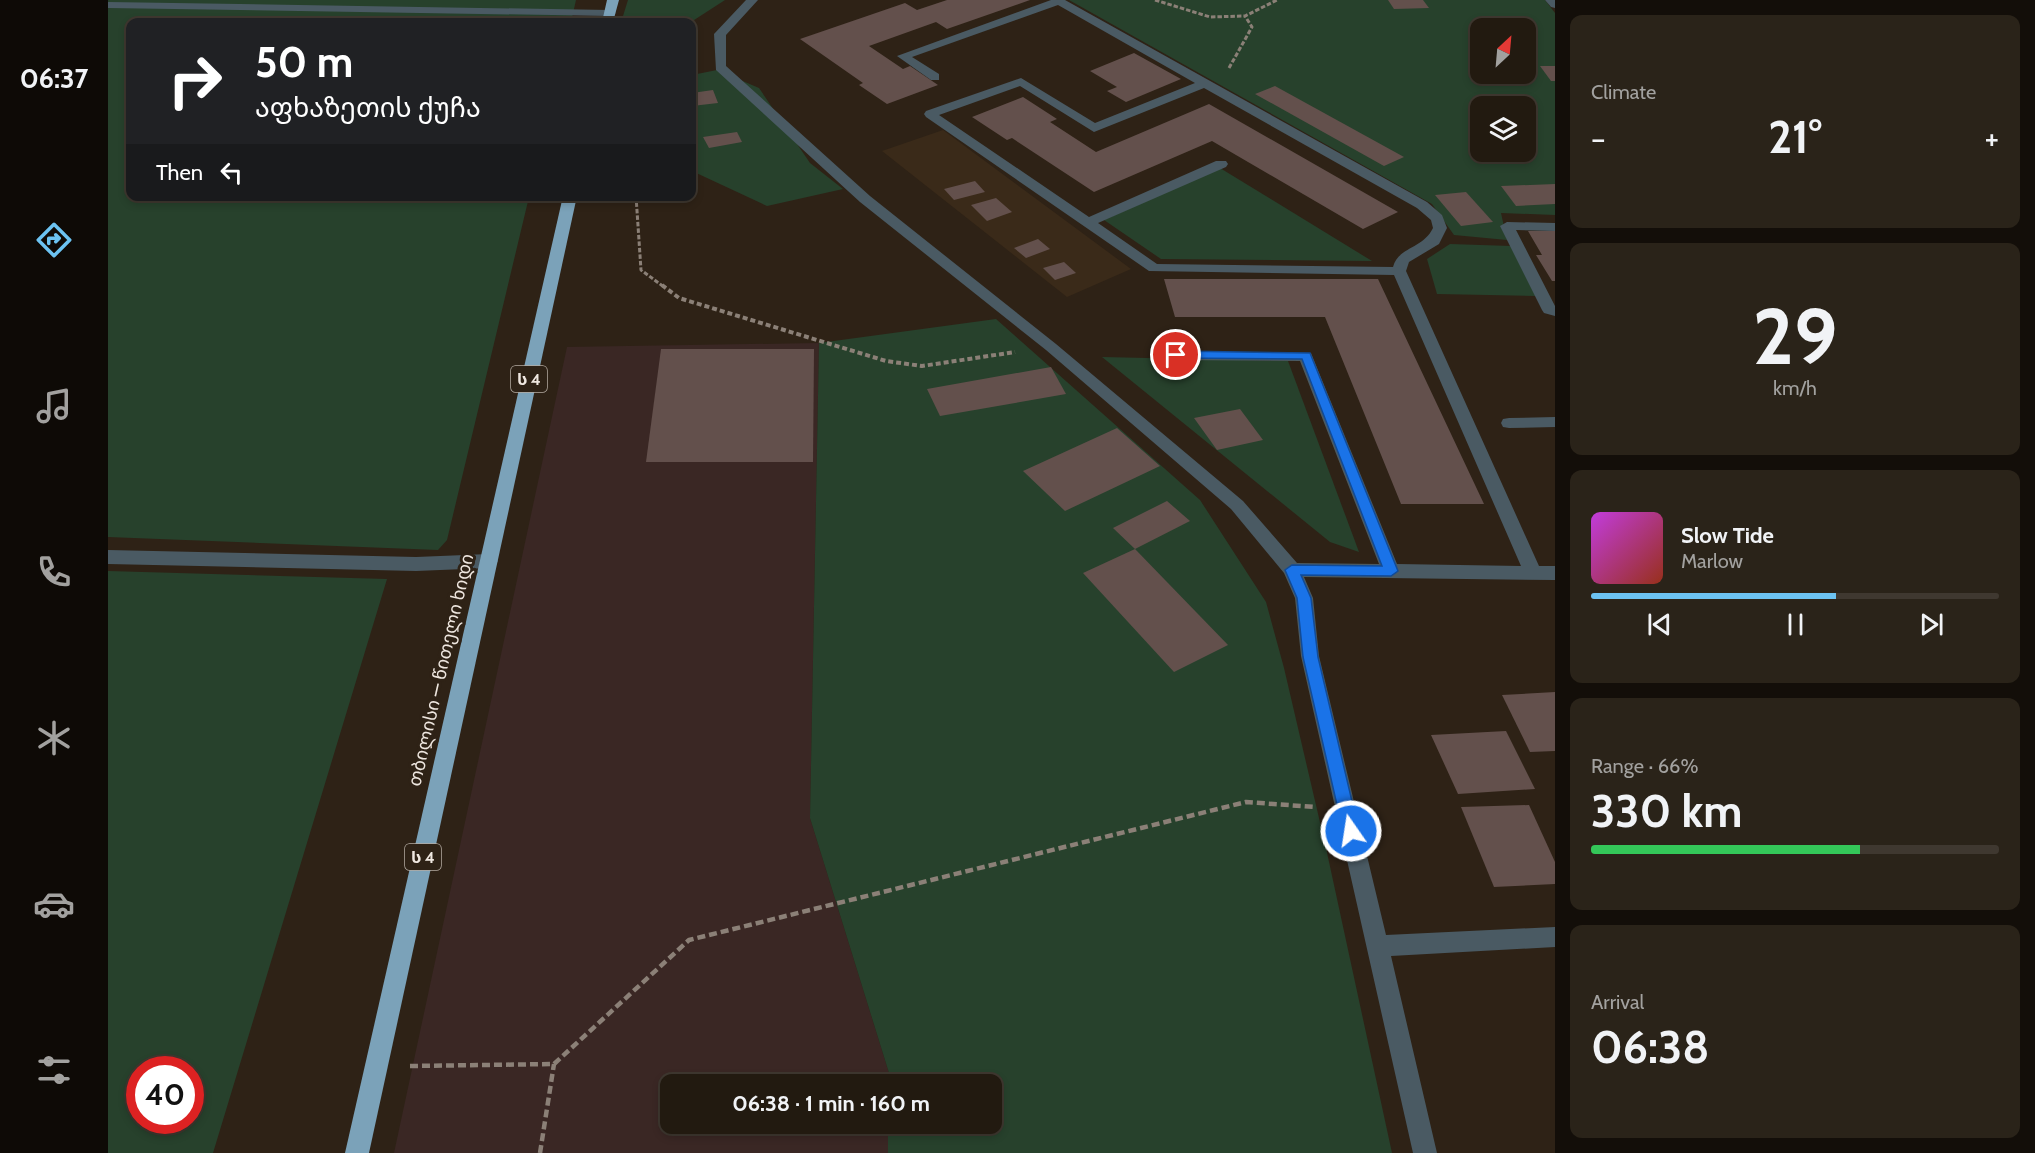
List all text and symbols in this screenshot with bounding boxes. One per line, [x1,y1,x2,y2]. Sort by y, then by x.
north arrow [1470,18,1536,84]
map controls [1470,18,1536,162]
text: 50 m [255,36,353,88]
icon: right [156,42,234,120]
text: 06:37 [20,62,88,95]
text: Climate [1591,80,1656,104]
text: აფხაზეთის ქუჩა [255,91,481,124]
button: layers [1470,96,1536,162]
text: 21° [1768,110,1822,164]
text: − [1591,118,1606,158]
text: + [1984,118,1999,158]
icon: left [215,156,248,189]
text: Then [156,159,203,186]
icon: directions [33,219,75,261]
text: 29 [1752,289,1838,384]
pin [1150,329,1201,380]
icon: arrive [1159,338,1192,371]
road number: ს 4 [511,366,547,392]
text: km/h [1773,376,1817,400]
icon: music [33,385,75,427]
text: Slow Tide [1681,522,1774,549]
text: Marlow [1681,549,1743,573]
icon: phone [33,551,75,593]
street label: თბილისი — წითელი ხიდი [403,552,479,788]
icon: previous [1643,608,1676,641]
icon: pause [1779,608,1812,641]
icon: next [1915,608,1948,641]
icon: climate [33,717,75,759]
text: Range · 66% [1591,754,1698,778]
text: 330 km [1591,784,1742,838]
position arrow [1319,799,1383,863]
road number: ს 4 [405,844,441,870]
icon: car [33,883,75,925]
text: Arrival [1591,990,1644,1014]
text: 06:38 [1591,1020,1710,1074]
icon: filters [33,1049,75,1091]
speed limit sign: 40 [126,1056,204,1134]
text: 06:38 · 1 min · 160 m [732,1090,930,1117]

